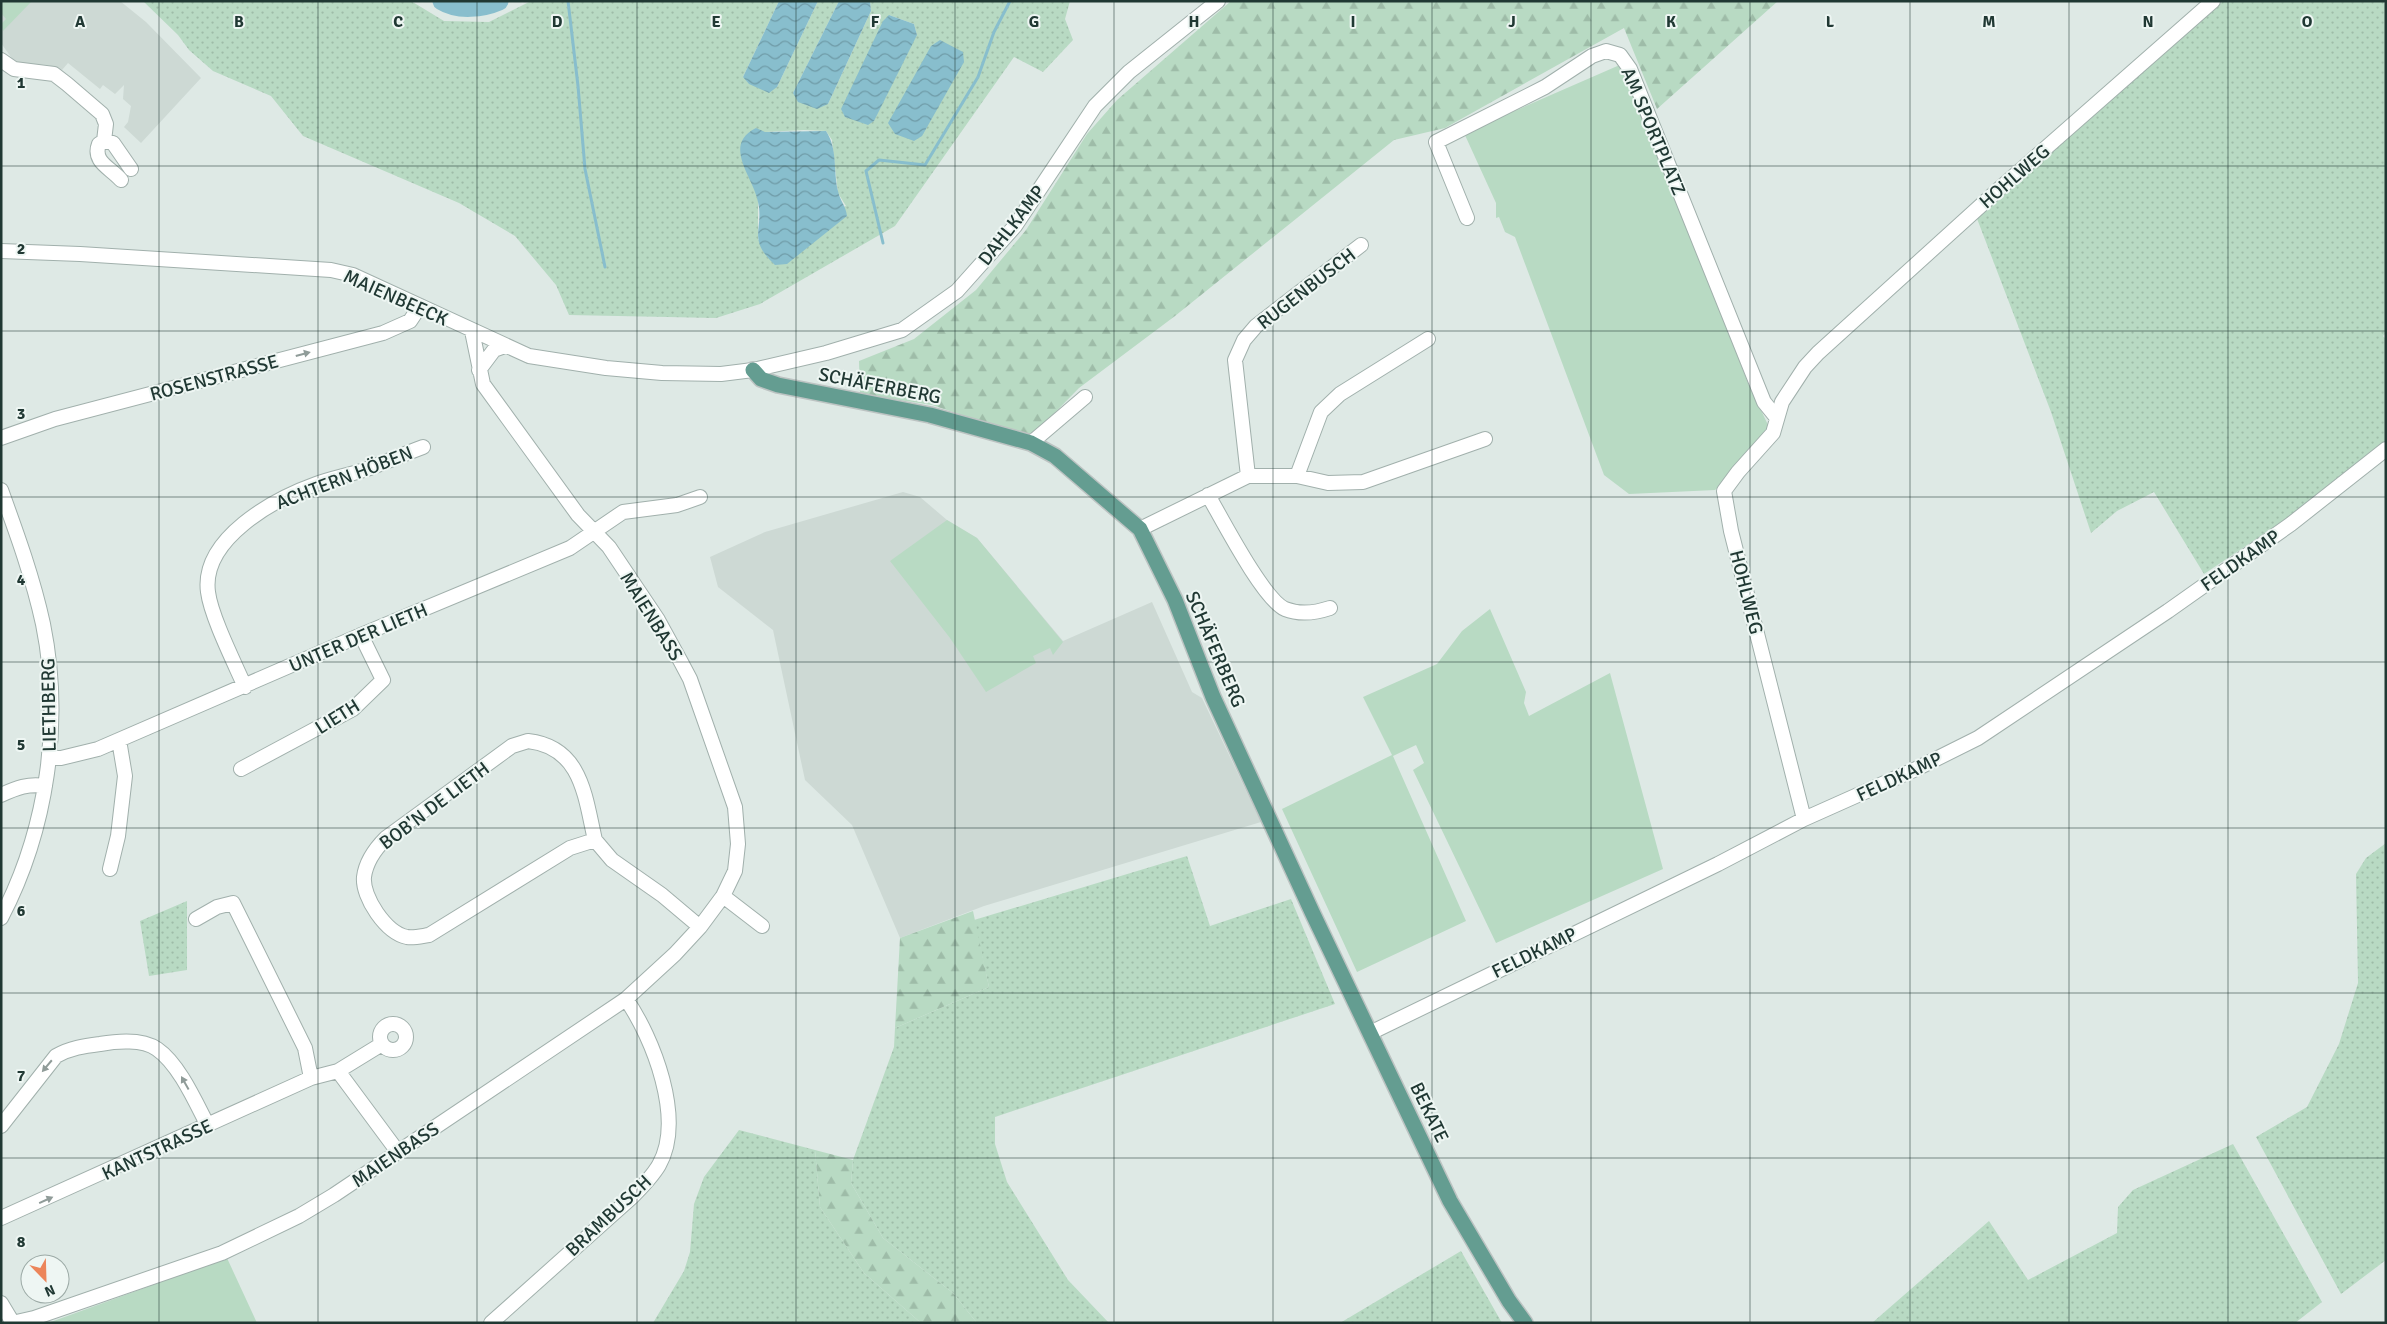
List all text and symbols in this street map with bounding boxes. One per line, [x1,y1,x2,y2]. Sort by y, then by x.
text: A [75,12,86,32]
text: B [234,12,244,32]
text: C [393,12,403,32]
text: D [552,12,563,32]
text: E [711,12,721,32]
text: F [871,12,880,32]
text: G [1029,12,1039,32]
text: H [1189,12,1199,32]
text: I [1350,12,1356,32]
text: J [1508,12,1516,32]
text: K [1666,12,1676,32]
text: L [1826,12,1835,32]
text: M [1982,12,1996,32]
text: N [2142,12,2154,32]
text: O [2302,12,2313,32]
street label: AM SPORTPLATZ [1615,64,1691,199]
text: 1 [17,73,26,93]
street label: HOHLWEG [1974,139,2055,214]
street label: DAHLKAMP [973,181,1051,271]
text: 2 [17,239,25,259]
street label: RUGENBUSCH [1253,243,1361,335]
street label: MAIENBEECK [340,264,452,332]
street label: ROSENSTRASSE [147,349,281,407]
one-way arrow [295,350,310,358]
street label: SCHÄFERBERG [817,362,943,410]
text: 3 [17,404,25,424]
street label: ACHTERN HÖBEN [272,441,416,515]
street label: FELDKAMP [2196,525,2285,597]
street label: HOHLWEG [1724,548,1768,637]
street label: MAIENBASS [614,568,688,665]
text: 4 [17,570,26,590]
street label: SCHÄFERBERG [1180,588,1250,711]
street label: UNTER DER LIETH [285,598,431,678]
street label: LIETHBERG [36,658,62,752]
street label: LIETH [311,694,364,740]
text: 5 [17,735,25,755]
street label: FELDKAMP [1853,747,1946,807]
street label: BOB'N DE LIETH [375,757,494,855]
text: 6 [17,901,26,921]
street label: FELDKAMP [1488,922,1581,984]
one-way arrow [42,1059,53,1072]
text: 7 [17,1066,26,1086]
one-way arrow [180,1077,189,1090]
street label: BEKATE [1404,1078,1454,1147]
street label: KANTSTRASSE [98,1114,217,1186]
street label: MAIENBASS [347,1117,444,1193]
street label: BRAMBUSCH [561,1170,657,1262]
one-way arrow [39,1195,53,1203]
text: 8 [17,1232,26,1252]
north arrow [20,1254,70,1304]
text: N [42,1281,58,1300]

